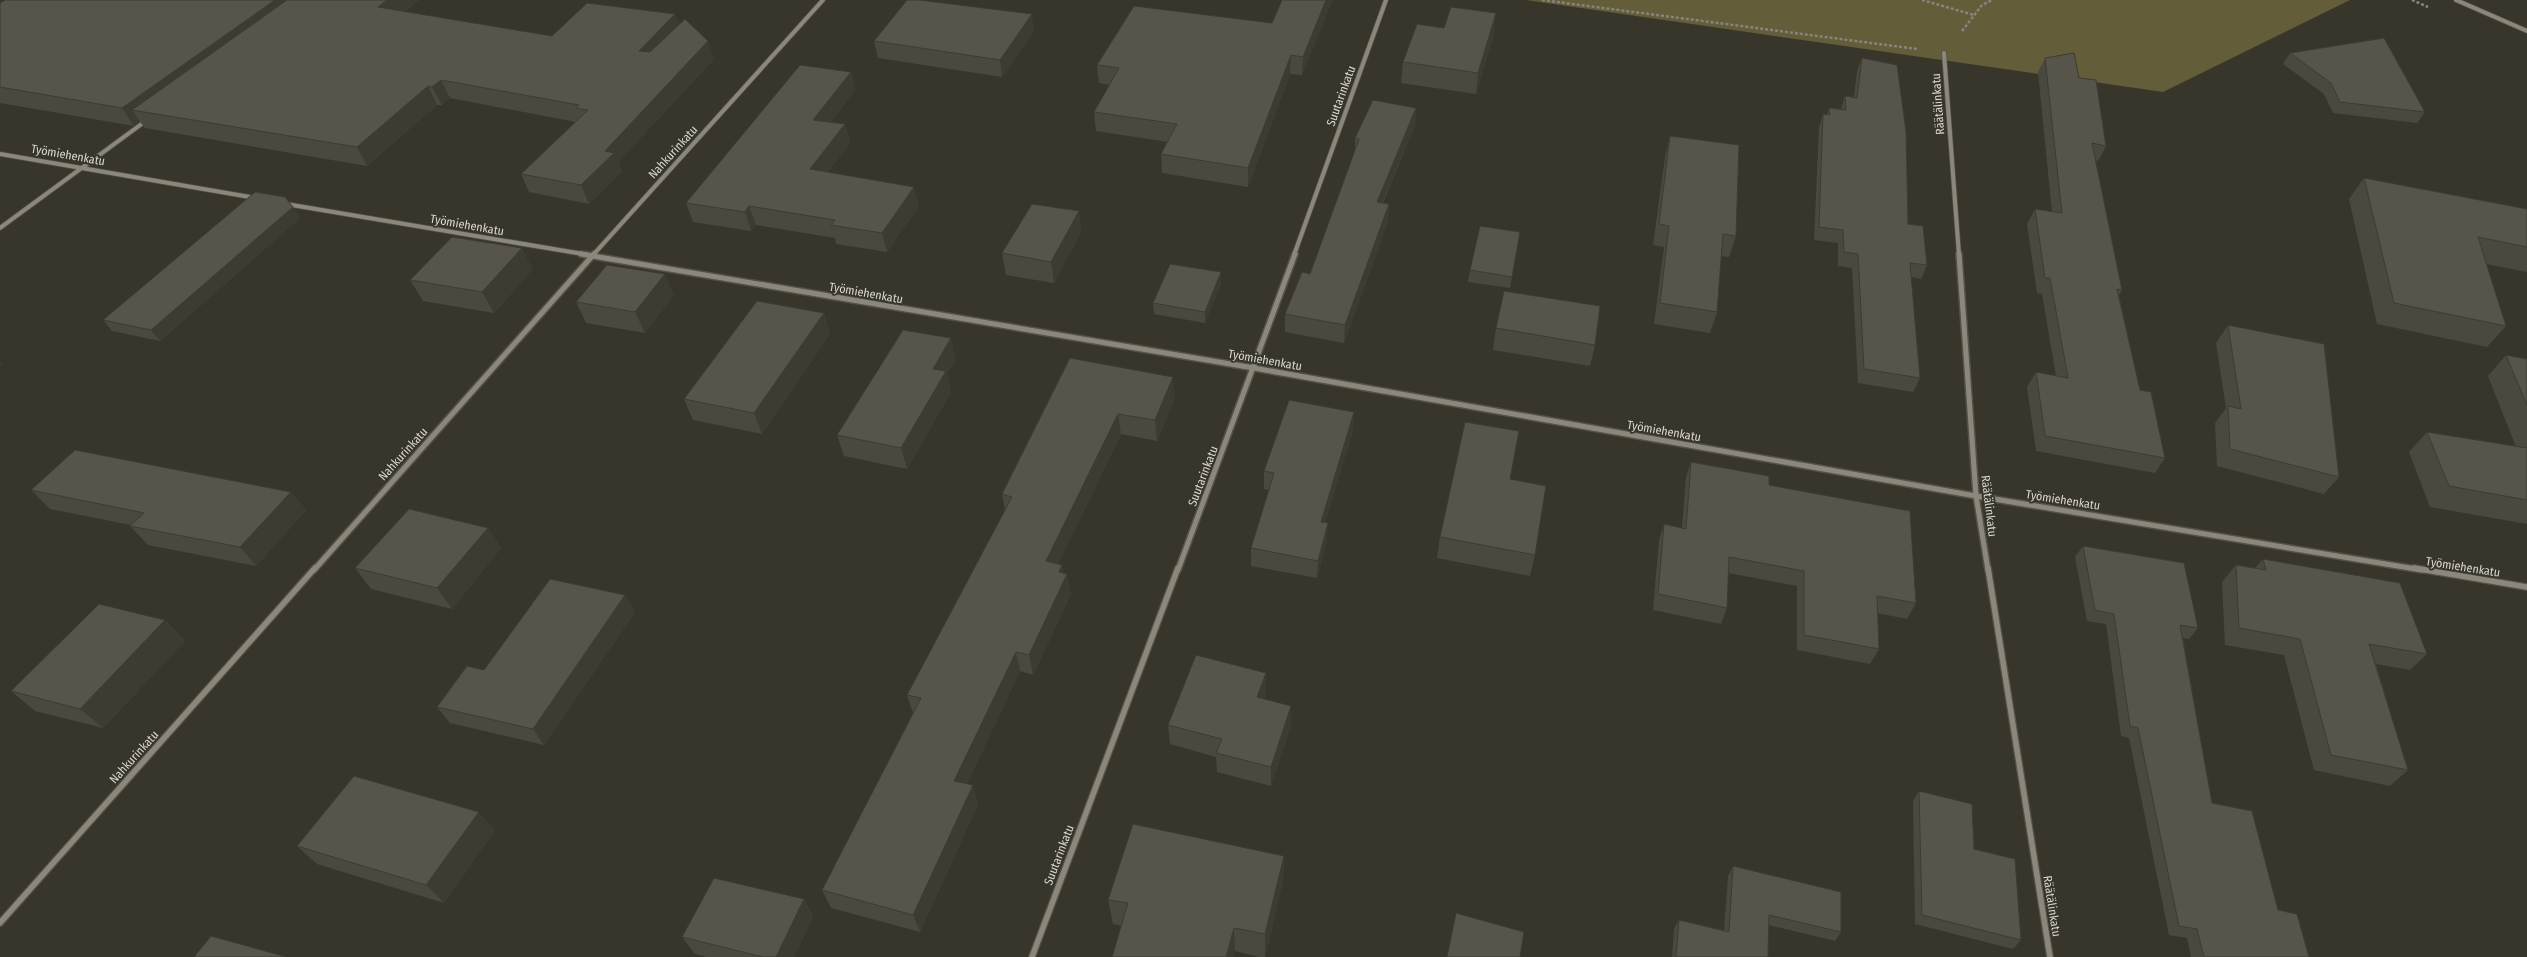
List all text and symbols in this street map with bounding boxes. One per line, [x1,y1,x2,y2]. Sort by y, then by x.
street label: Suutarinkatu [1324,64,1358,128]
street label: Räätälinkatu [1929,73,1947,135]
street label: Nahkurinkatu [646,123,700,181]
street label: Työmiehenkatu [30,142,106,168]
street label: Työmiehenkatu [429,212,505,238]
street label: Työmiehenkatu [828,280,904,306]
street label: Työmiehenkatu [1227,347,1303,373]
street label: Työmiehenkatu [1626,418,1702,444]
street label: Nahkurinkatu [376,425,430,483]
street label: Suutarinkatu [1185,444,1221,508]
street label: Räätälinkatu [1978,475,2000,537]
street label: Työmiehenkatu [2025,487,2101,513]
street label: Työmiehenkatu [2425,554,2501,580]
street label: Nahkurinkatu [107,728,161,786]
street label: Suutarinkatu [1041,823,1077,887]
street label: Räätälinkatu [2040,874,2064,938]

